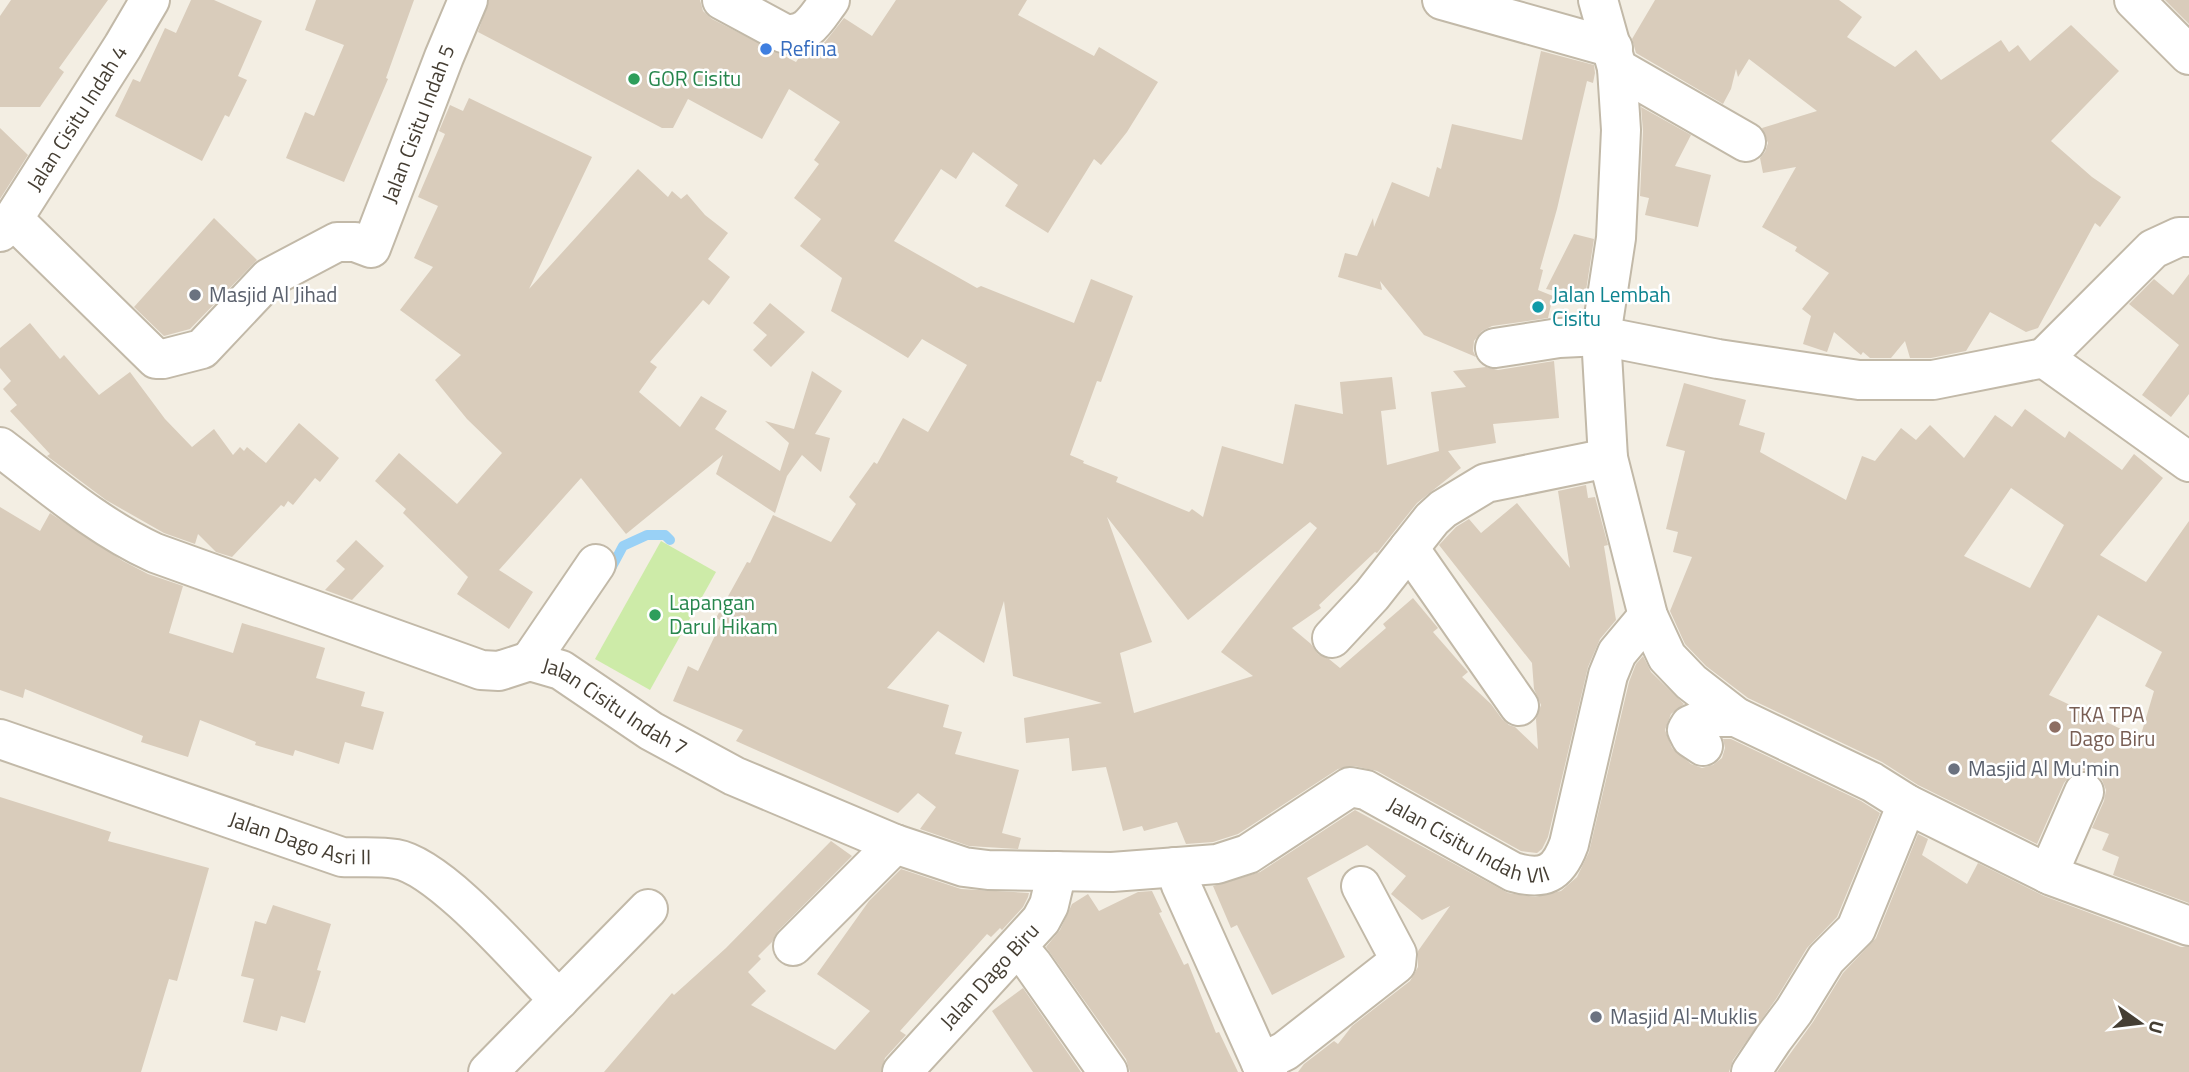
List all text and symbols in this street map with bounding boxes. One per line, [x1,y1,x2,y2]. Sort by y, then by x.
place label: Refina [780,32,837,64]
street label: Jalan Cisitu Indah 4 [18,38,135,197]
street label: Jalan Cisitu Indah 5 [373,39,463,207]
marker: Refina [758,41,774,57]
place label: GOR Cisitu [648,62,741,94]
marker: GOR Cisitu [626,71,642,87]
place label: Masjid Al Jihad [209,278,337,310]
place label: Jalan Lembah Cisitu [1552,278,1671,334]
marker: Masjid Al Jihad [187,287,203,303]
marker: Jalan Lembah Cisitu [1530,299,1546,315]
place label: Lapangan Darul Hikam [669,586,778,642]
marker: Lapangan Darul Hikam [647,607,663,623]
street label: Jalan Cisitu Indah 7 [538,648,694,763]
place label: TKA TPA Dago Biru [2069,698,2156,754]
marker: TKA TPA Dago Biru [2047,719,2063,735]
place label: Masjid Al Mu'min [1968,752,2119,784]
marker: Masjid Al Mu'min [1946,761,1962,777]
street label: Jalan Cisitu Indah VII [1382,788,1554,891]
street label: Jalan Dago Asri II [225,802,371,872]
street label: Jalan Dago Biru [932,915,1046,1036]
north arrow [2105,988,2175,1058]
place label: Masjid Al-Muklis [1610,1000,1757,1032]
marker: Masjid Al-Muklis [1588,1009,1604,1025]
text: U [2141,1018,2173,1037]

